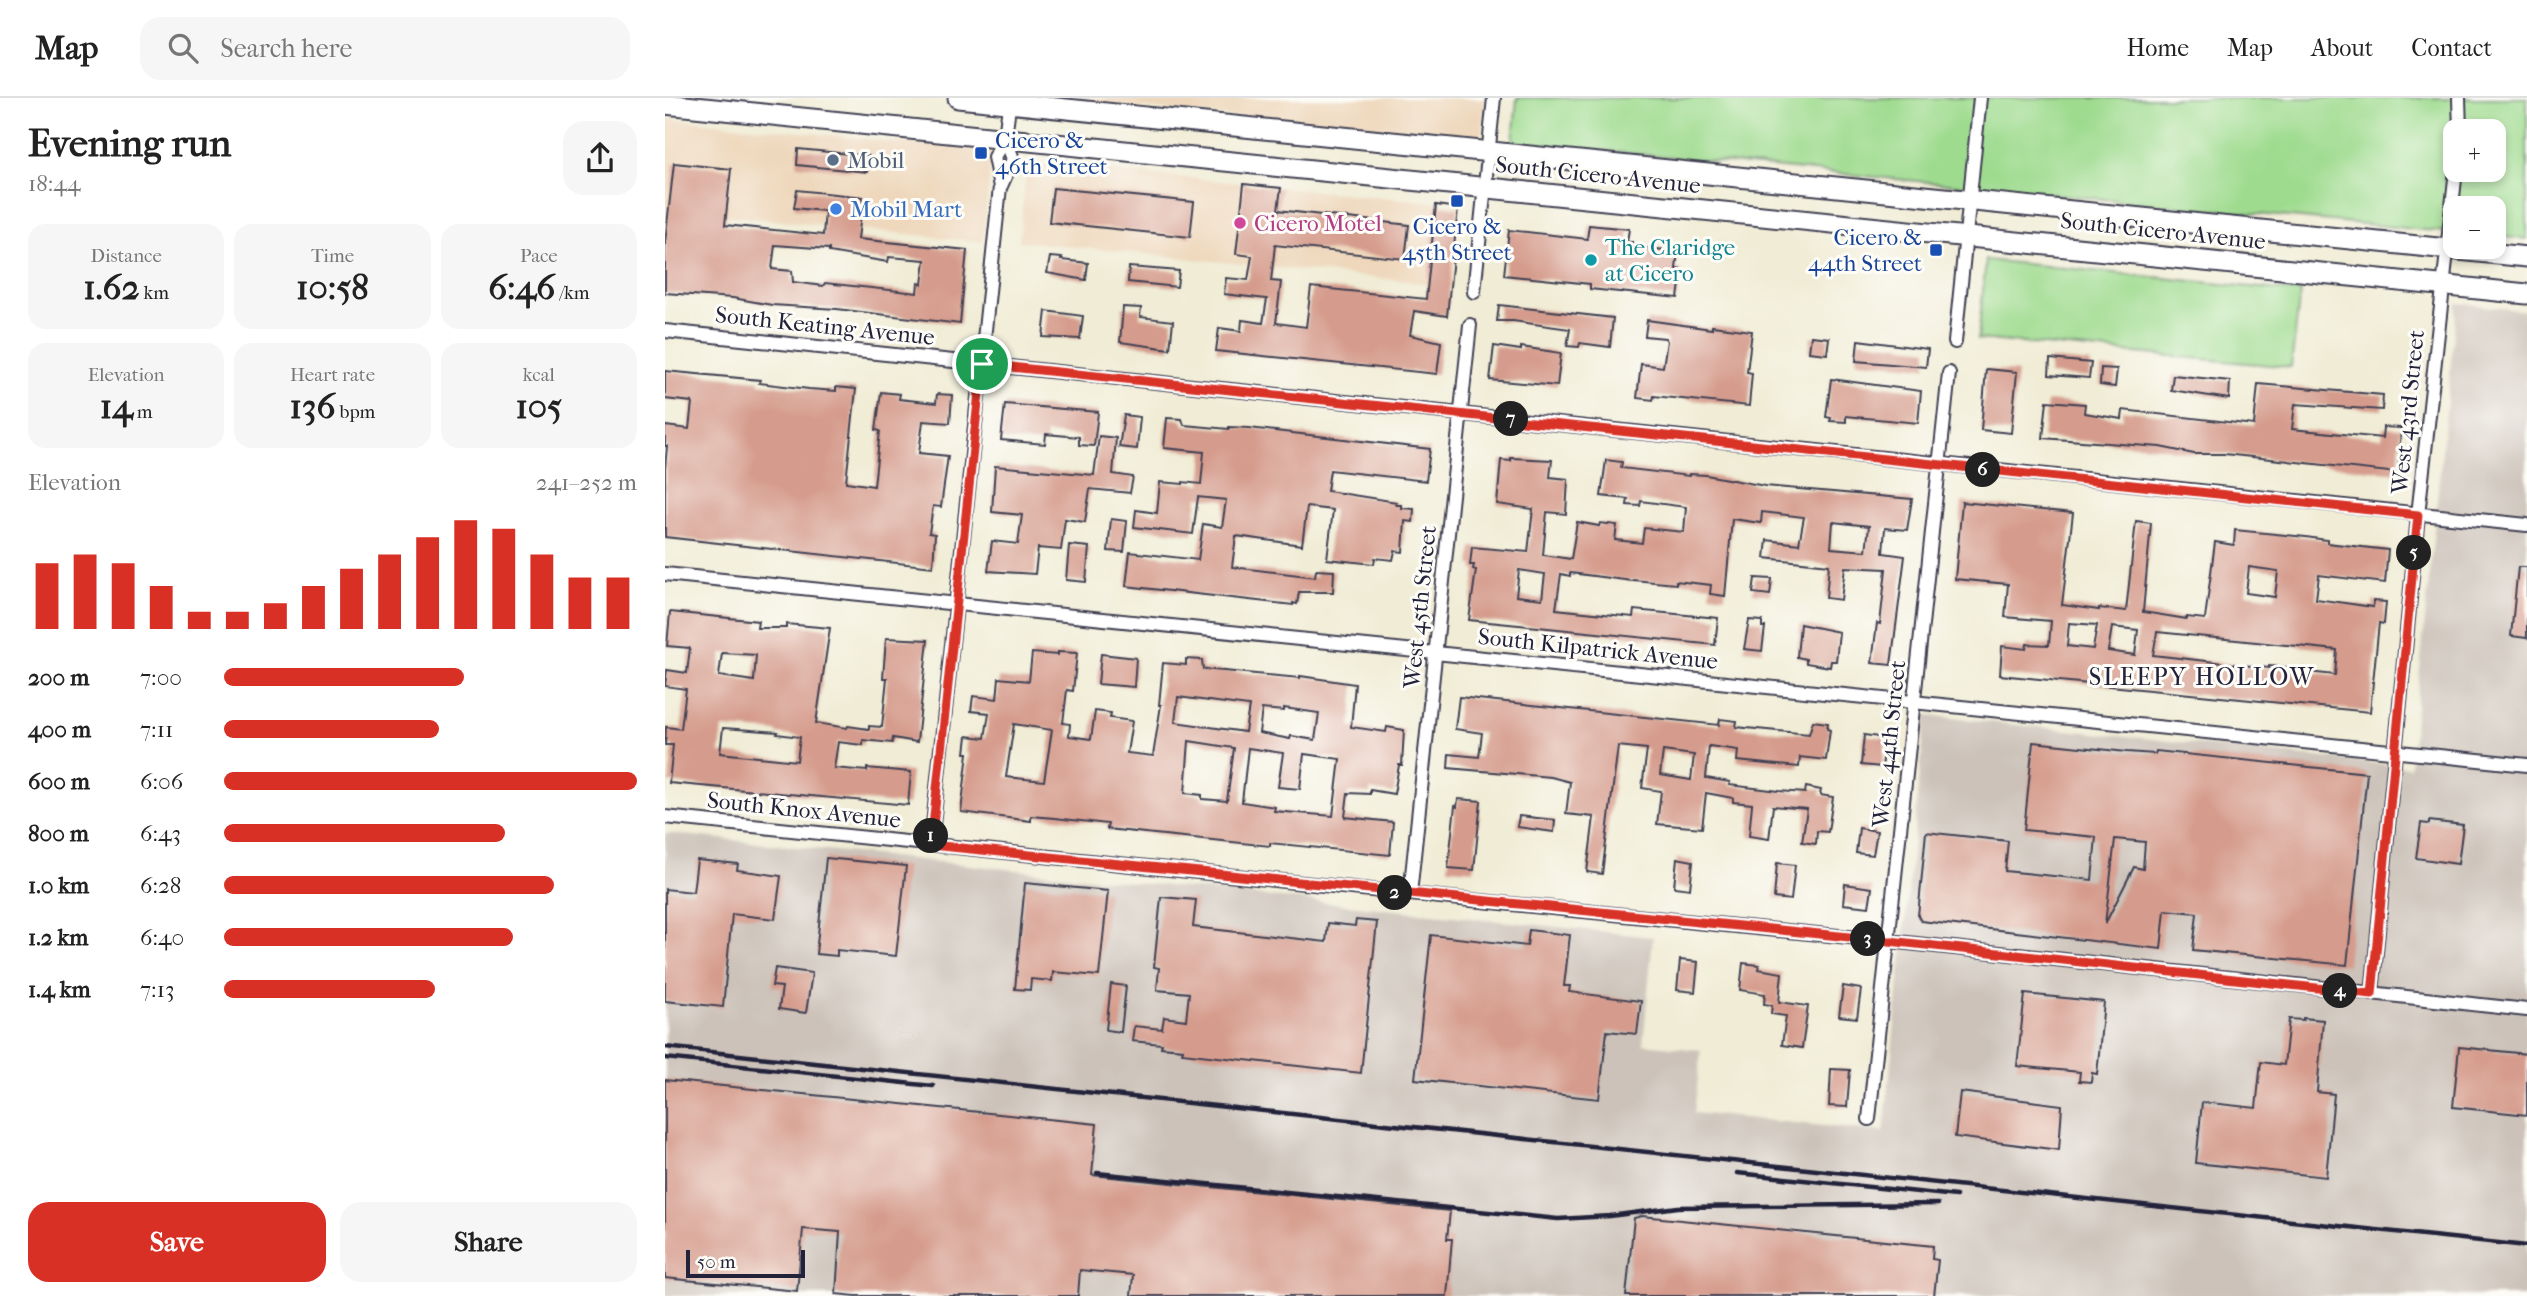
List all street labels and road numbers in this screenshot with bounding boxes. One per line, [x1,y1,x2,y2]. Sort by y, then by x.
street label: South Cicero Avenue [1494,151,1702,199]
street label: South Cicero Avenue [2059,207,2267,255]
street label: South Keating Avenue [714,301,936,351]
street label: West 43rd Street [2386,329,2430,496]
street label: West 45th Street [1398,524,1442,691]
street label: South Kilpatrick Avenue [1477,623,1719,675]
street label: West 44th Street [1867,659,1911,830]
street label: South Knox Avenue [706,786,902,834]

